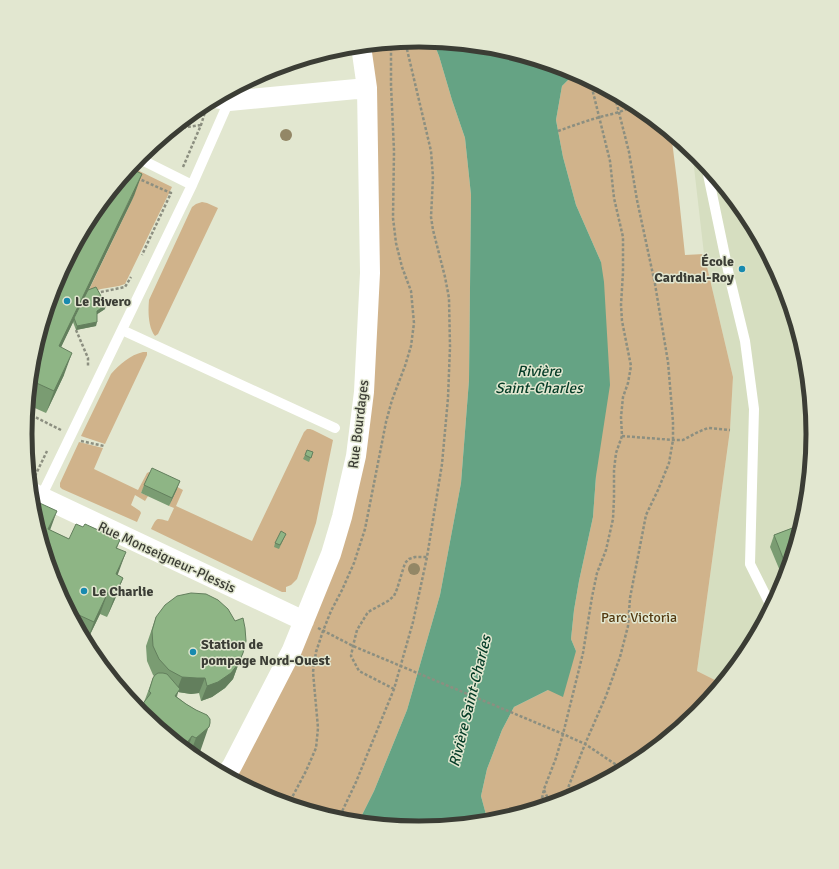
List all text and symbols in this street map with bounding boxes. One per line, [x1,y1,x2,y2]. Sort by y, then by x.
place label: École Cardinal-Roy [654,253,734,286]
marker: École Cardinal-Roy [737,264,747,274]
place label: Le Rivero [75,293,131,310]
marker: Le Rivero [62,296,72,306]
water label: Rivière Saint-Charles [495,362,584,397]
street label: Rue Bourdages [345,379,372,469]
street label: Rue Monseigneur-Plessis [95,518,238,597]
place label: Le Charlie [92,583,153,600]
marker: Le Charlie [79,586,89,596]
park label: Parc Victoria [601,609,677,626]
water label: Rivière Saint-Charles [445,632,495,768]
place label: Station de pompage Nord-Ouest [201,636,331,669]
marker: Station de pompage Nord-Ouest [188,647,198,657]

